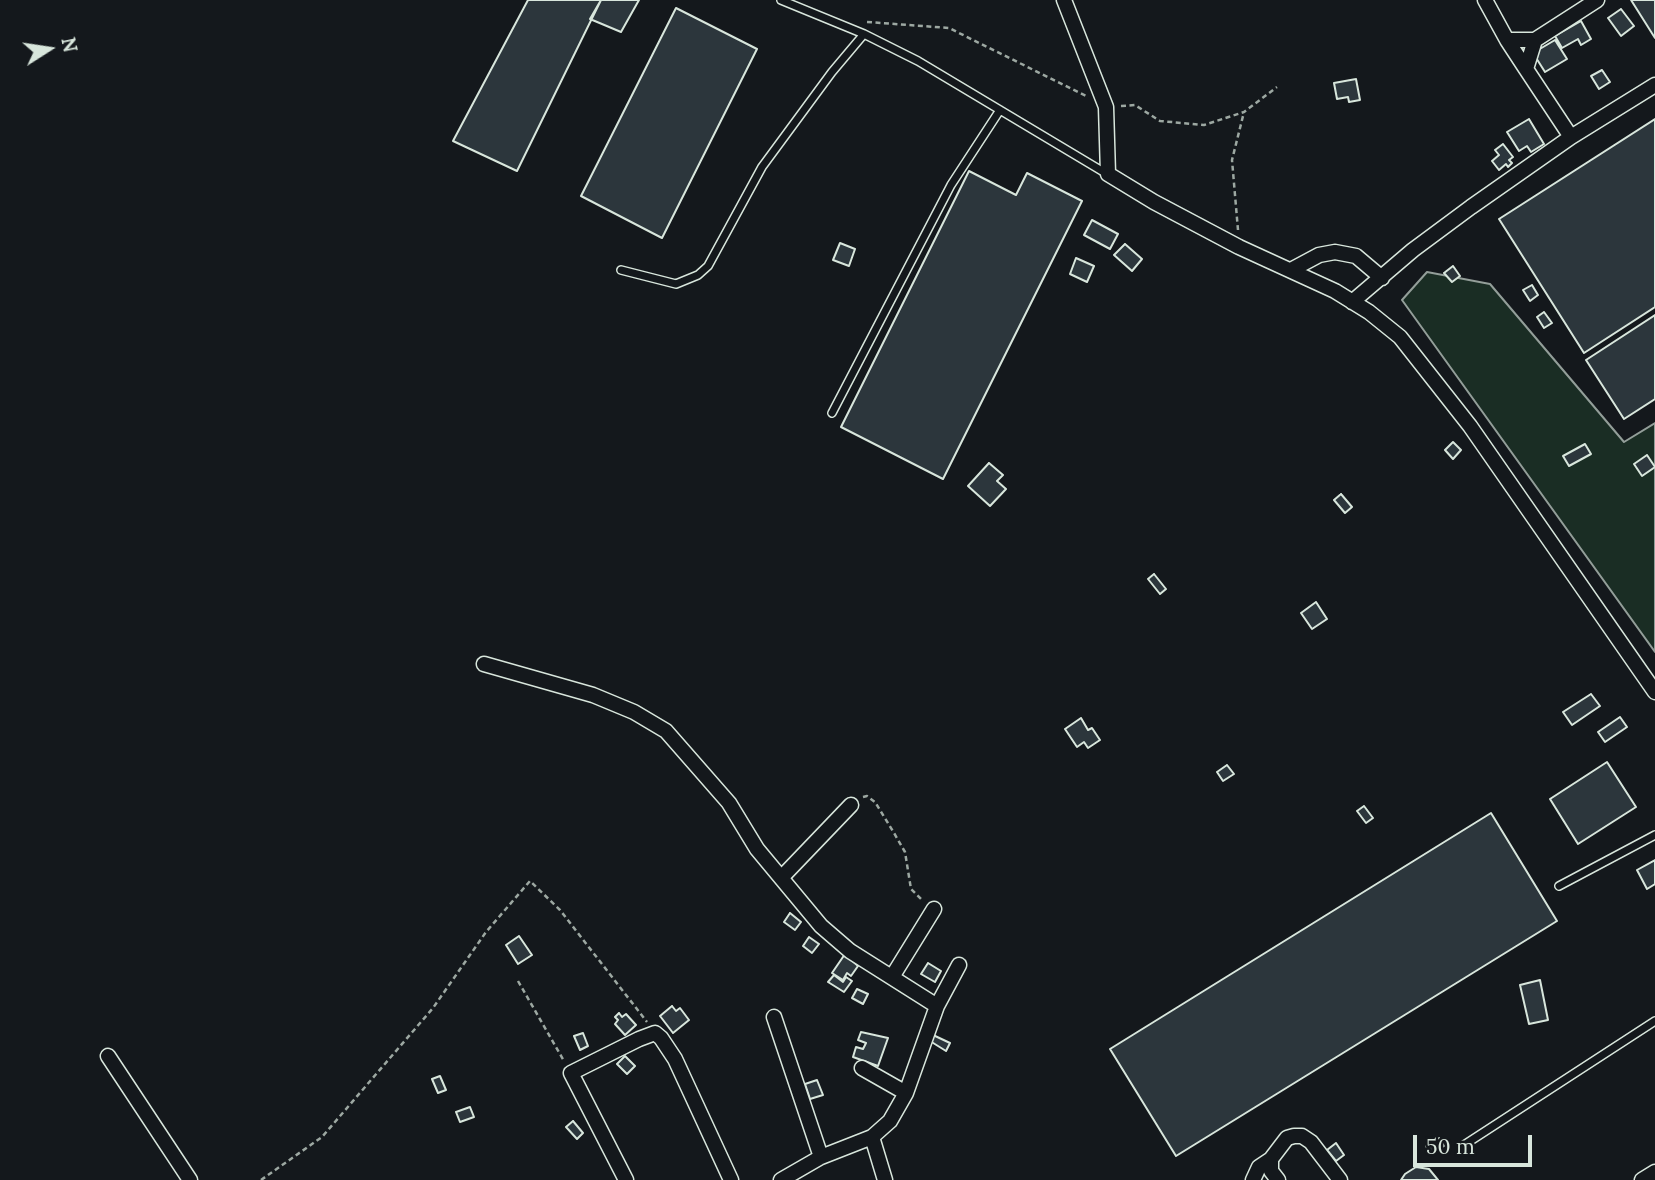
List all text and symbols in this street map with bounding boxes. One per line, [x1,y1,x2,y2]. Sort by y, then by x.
north arrow [14,14,84,84]
text: N [56,35,83,54]
scale bar [1417,1120,1536,1164]
text: 50 m [1426,1133,1475,1160]

